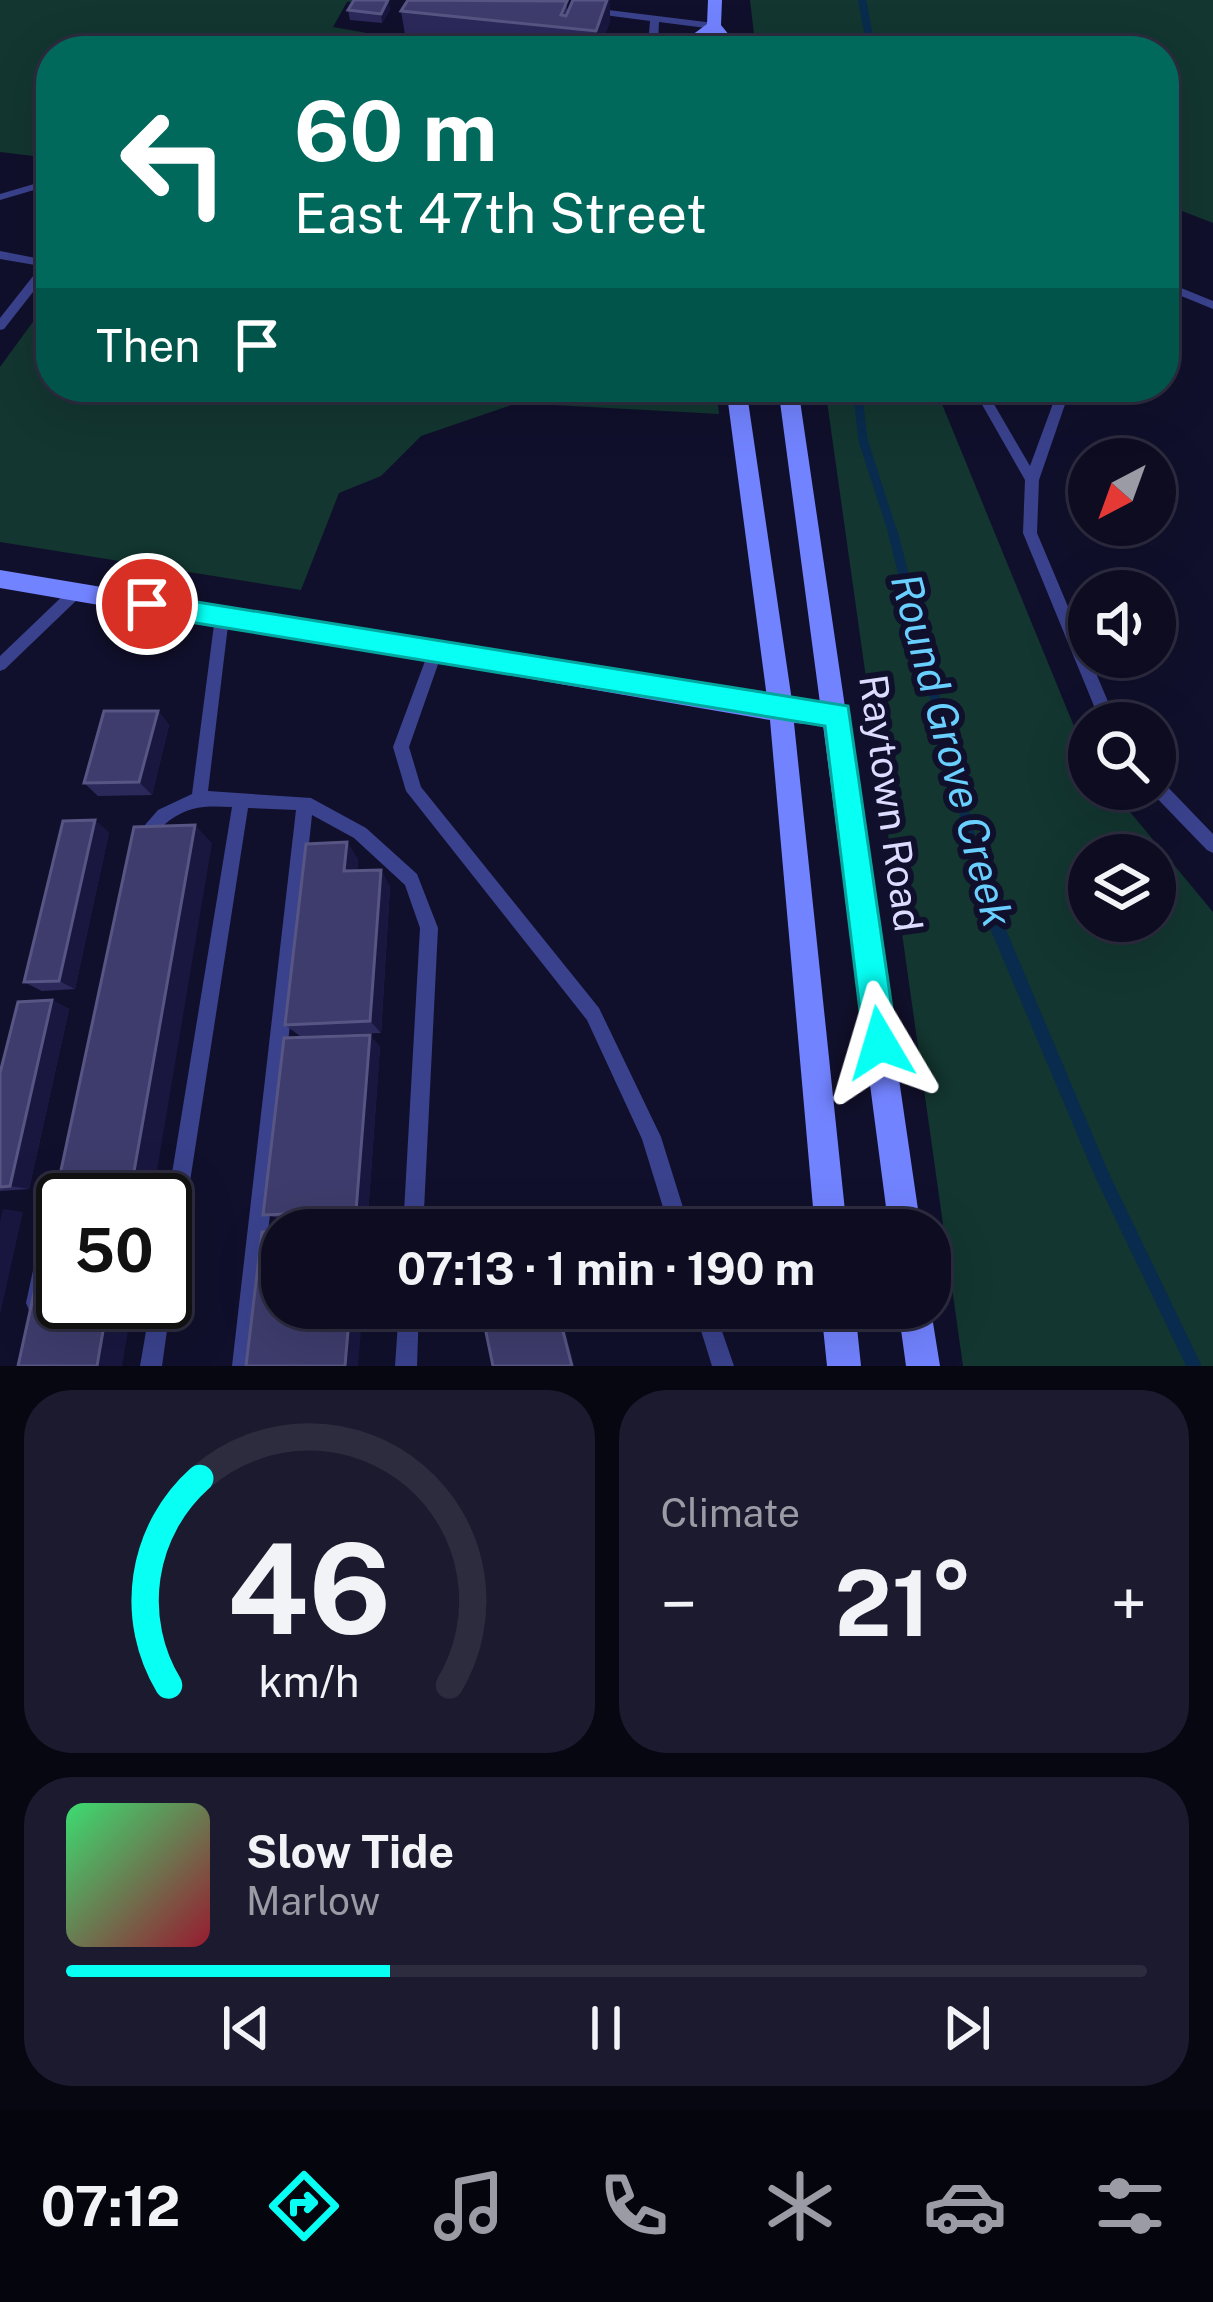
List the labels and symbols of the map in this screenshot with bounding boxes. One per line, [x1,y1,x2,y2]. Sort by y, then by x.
north arrow [1068,438,1176,546]
pin [96,553,198,655]
water label: Round Grove Creek [882,568,1023,932]
street label: Raytown Road [850,672,932,934]
position arrow [817,980,943,1106]
speed limit sign: 50 [36,1173,192,1329]

